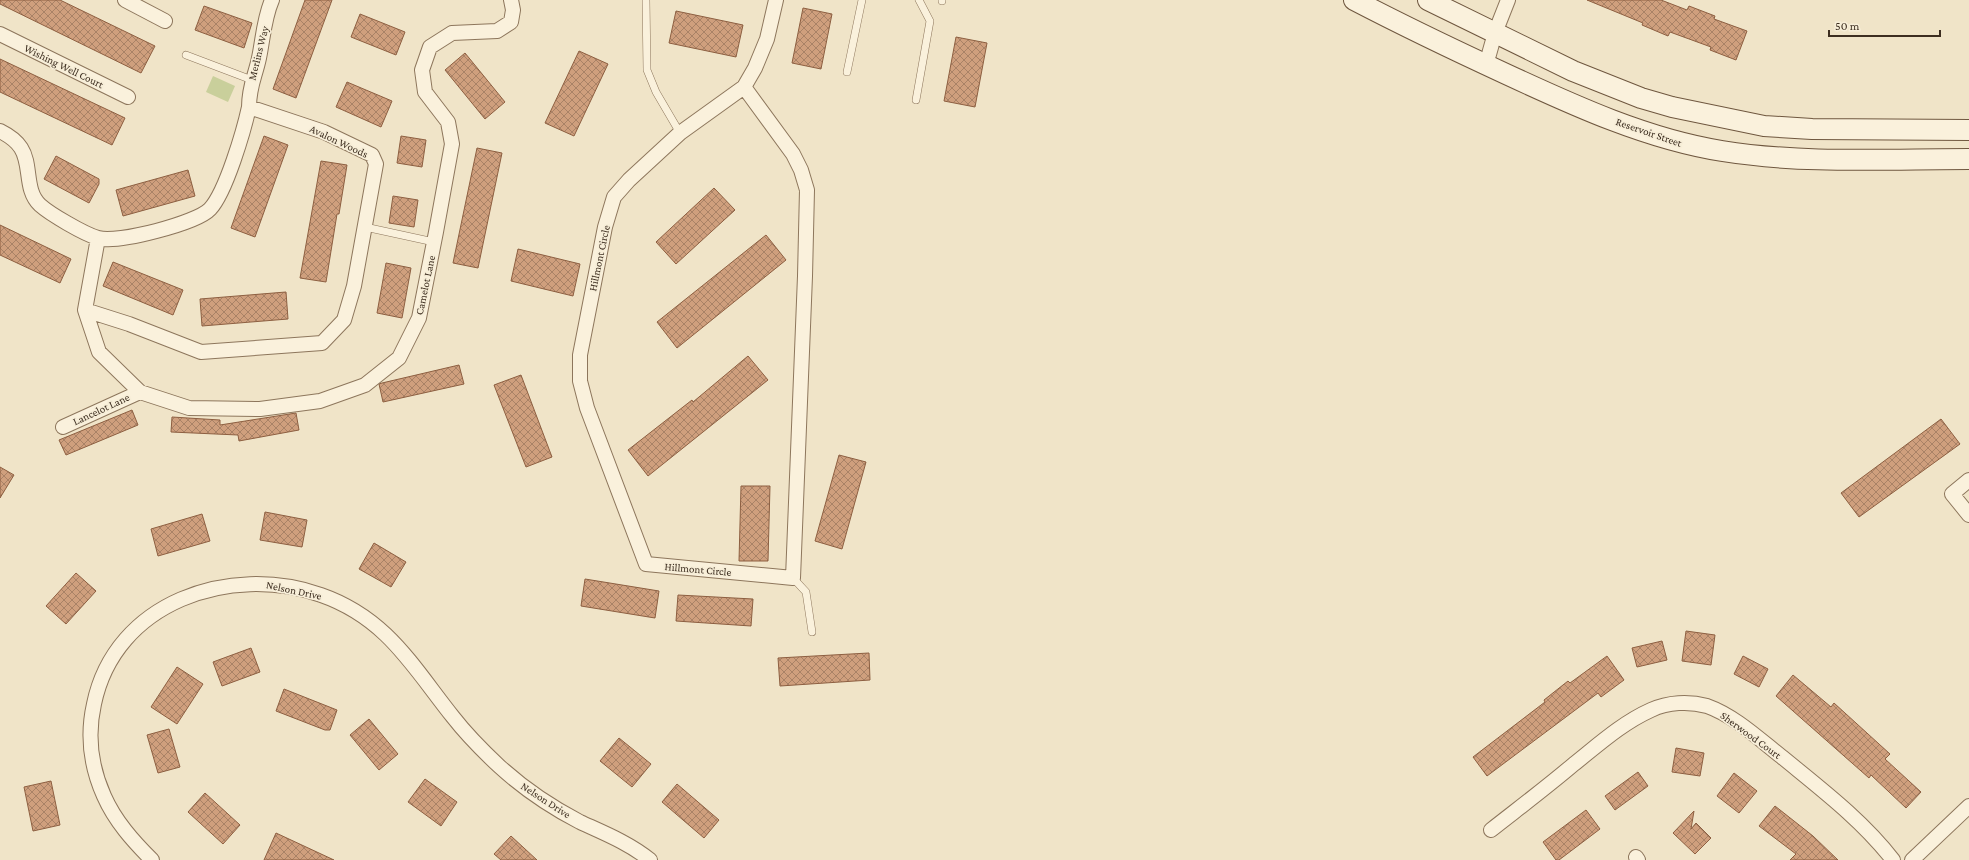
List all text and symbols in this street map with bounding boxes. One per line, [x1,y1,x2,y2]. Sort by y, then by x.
scale bar [1829,12,1940,38]
text: 50 m [1835,19,1860,33]
street label: Merlins Way [245,24,272,82]
street label: Wishing Well Court [22,42,106,91]
street label: Reservoir Street [1614,115,1684,149]
street label: Avalon Woods [308,122,370,160]
street label: Hillmont Circle [586,224,612,292]
street label: Camelot Lane [413,254,437,316]
street label: Lancelot Lane [71,391,131,427]
street label: Hillmont Circle [664,560,732,578]
street label: Nelson Drive [265,578,323,602]
street label: Sherwood Court [1718,709,1784,761]
street label: Nelson Drive [519,780,573,821]

